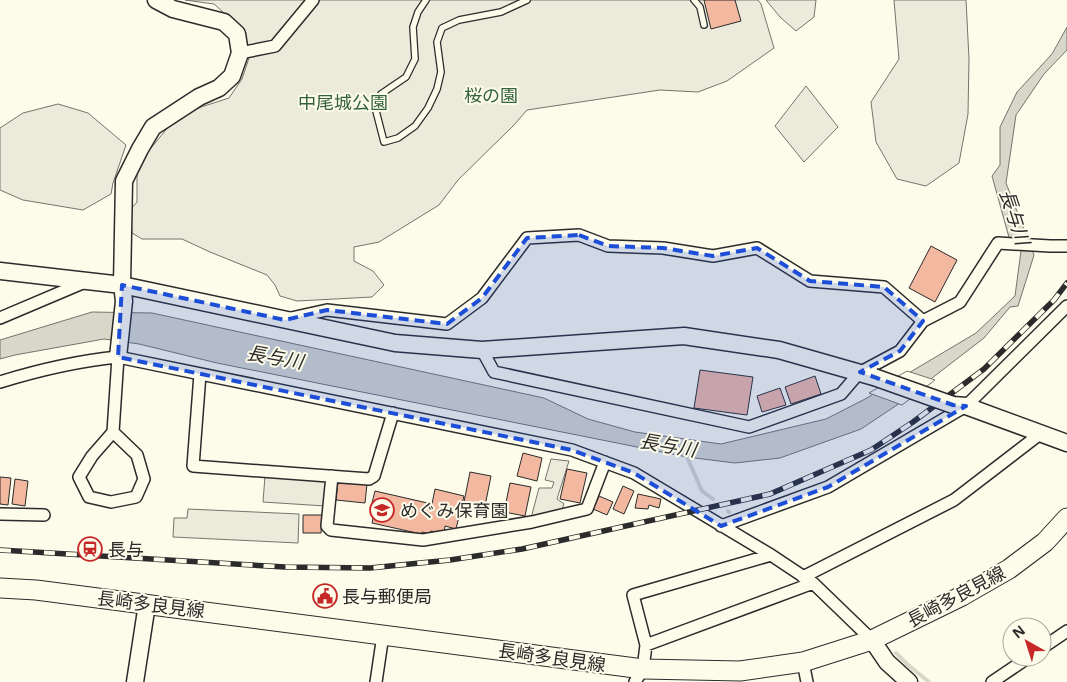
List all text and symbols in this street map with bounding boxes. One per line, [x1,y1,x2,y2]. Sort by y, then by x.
park label: 桜の園 [464,83,518,107]
park label: 中尾城公園 [298,90,388,114]
water label: 長与川 [994,186,1037,250]
water label: 長与川 [245,339,307,375]
water label: 長与川 [638,427,700,463]
school or university icon: めぐみ保育園 [369,497,395,523]
place label: めぐみ保育園 [400,498,509,522]
station icon: 長与 [77,536,103,562]
place label: 長与 [108,537,144,561]
street label: 長崎多良見線 [903,560,1009,632]
public building icon: 長与郵便局 [312,583,338,609]
place label: 長与郵便局 [342,584,432,608]
street label: 長崎多良見線 [96,586,206,622]
north arrow [1002,617,1052,667]
text: N [1008,621,1029,642]
street label: 長崎多良見線 [497,638,607,676]

